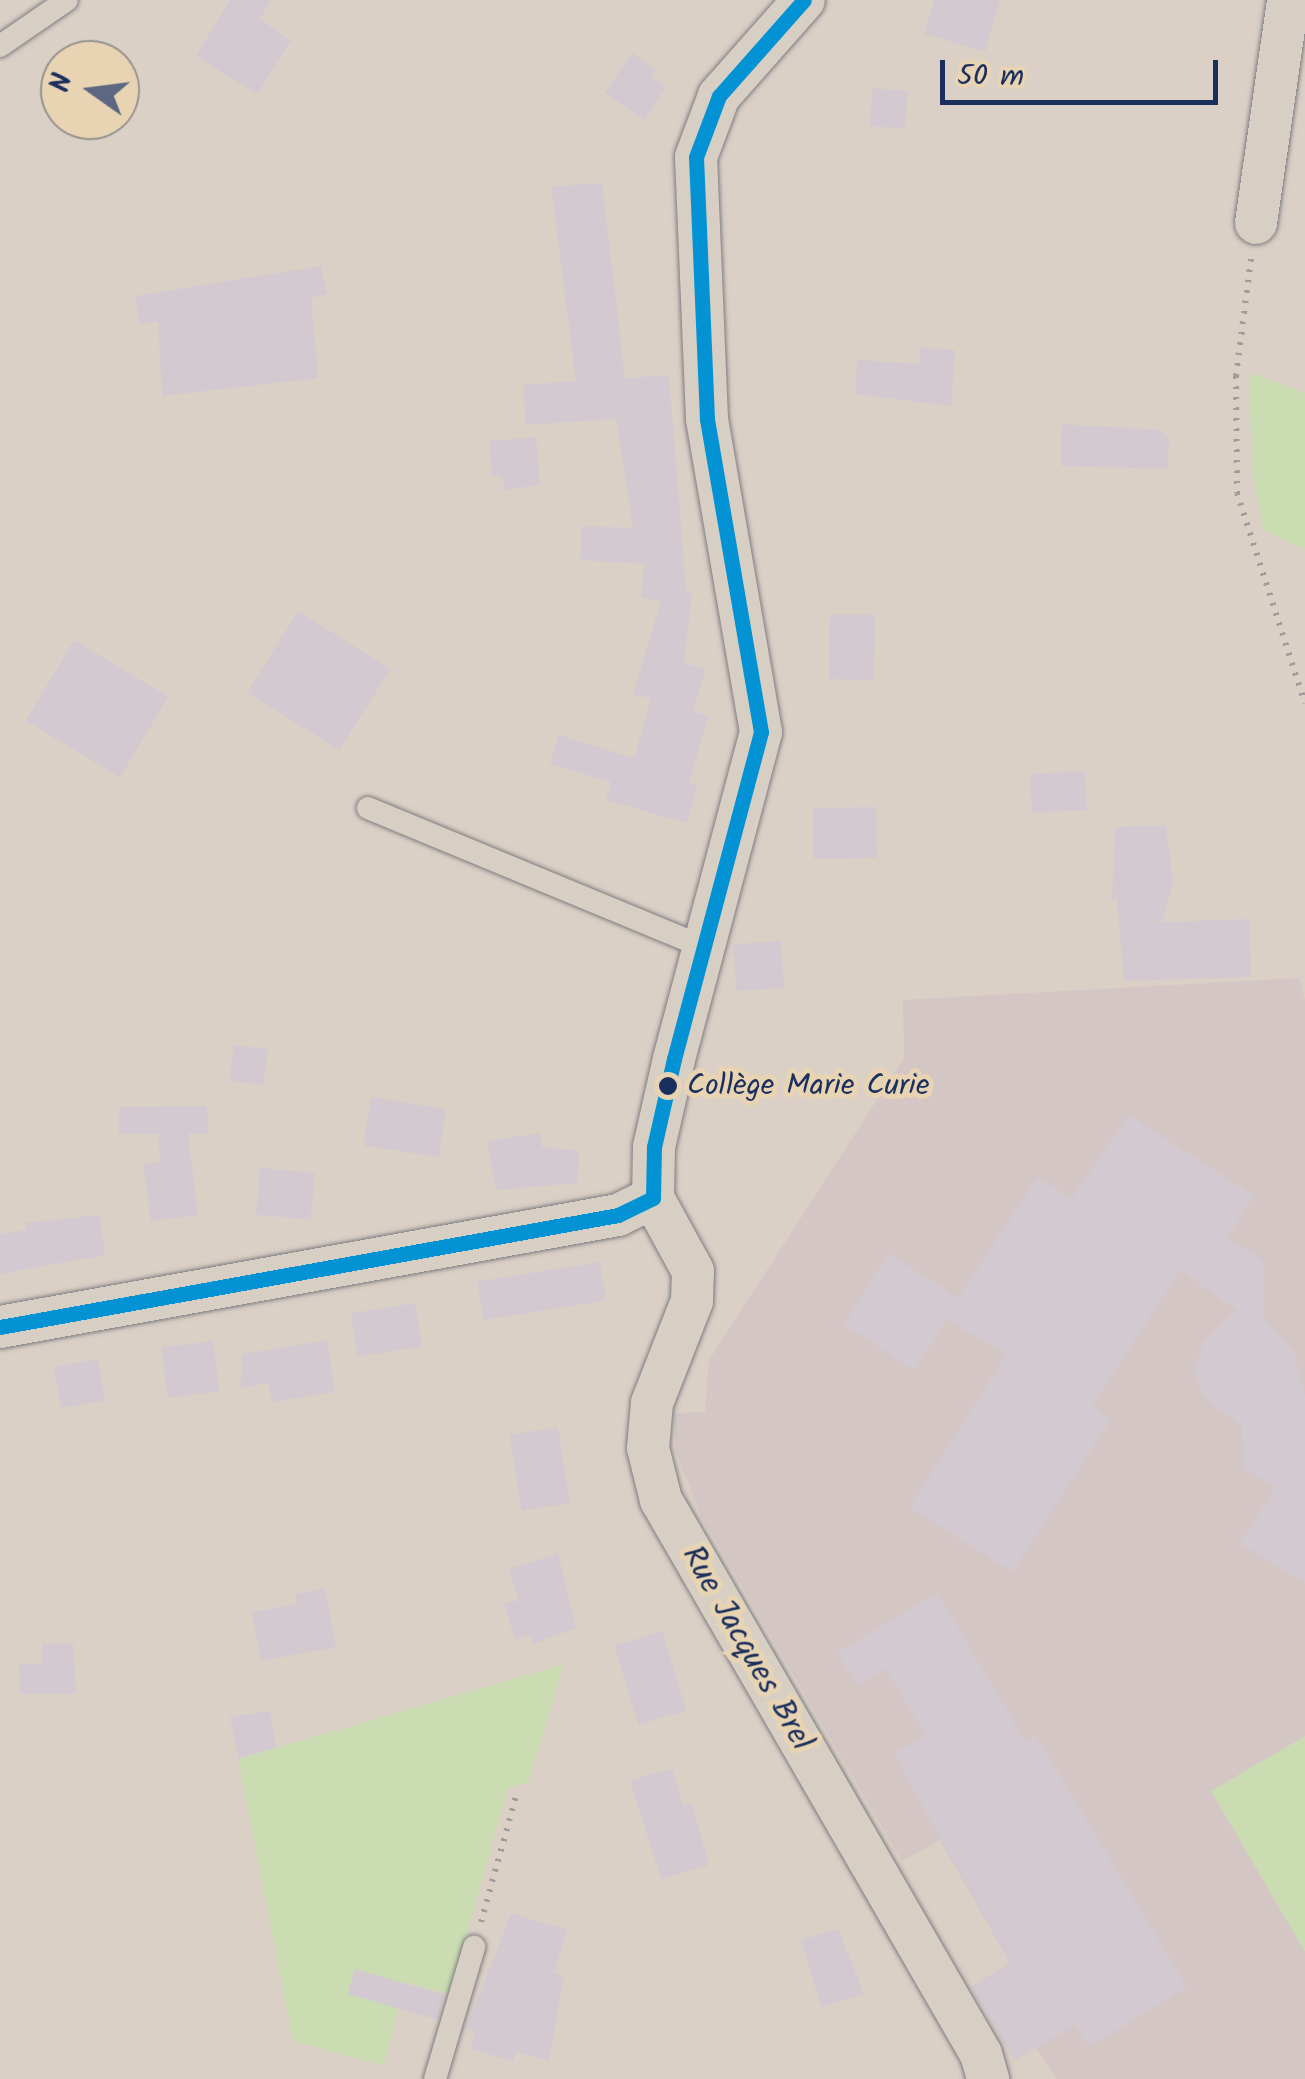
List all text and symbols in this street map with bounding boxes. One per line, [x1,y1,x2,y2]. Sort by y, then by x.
north arrow [40,40,140,140]
scale bar [945,40,1222,102]
text: 50 m [957,53,1024,101]
text: N [38,69,86,97]
place label: Collège Marie Curie [687,1068,929,1104]
marker: Collège Marie Curie [658,1076,678,1096]
street label: Rue Jacques Brel [672,1540,820,1758]

